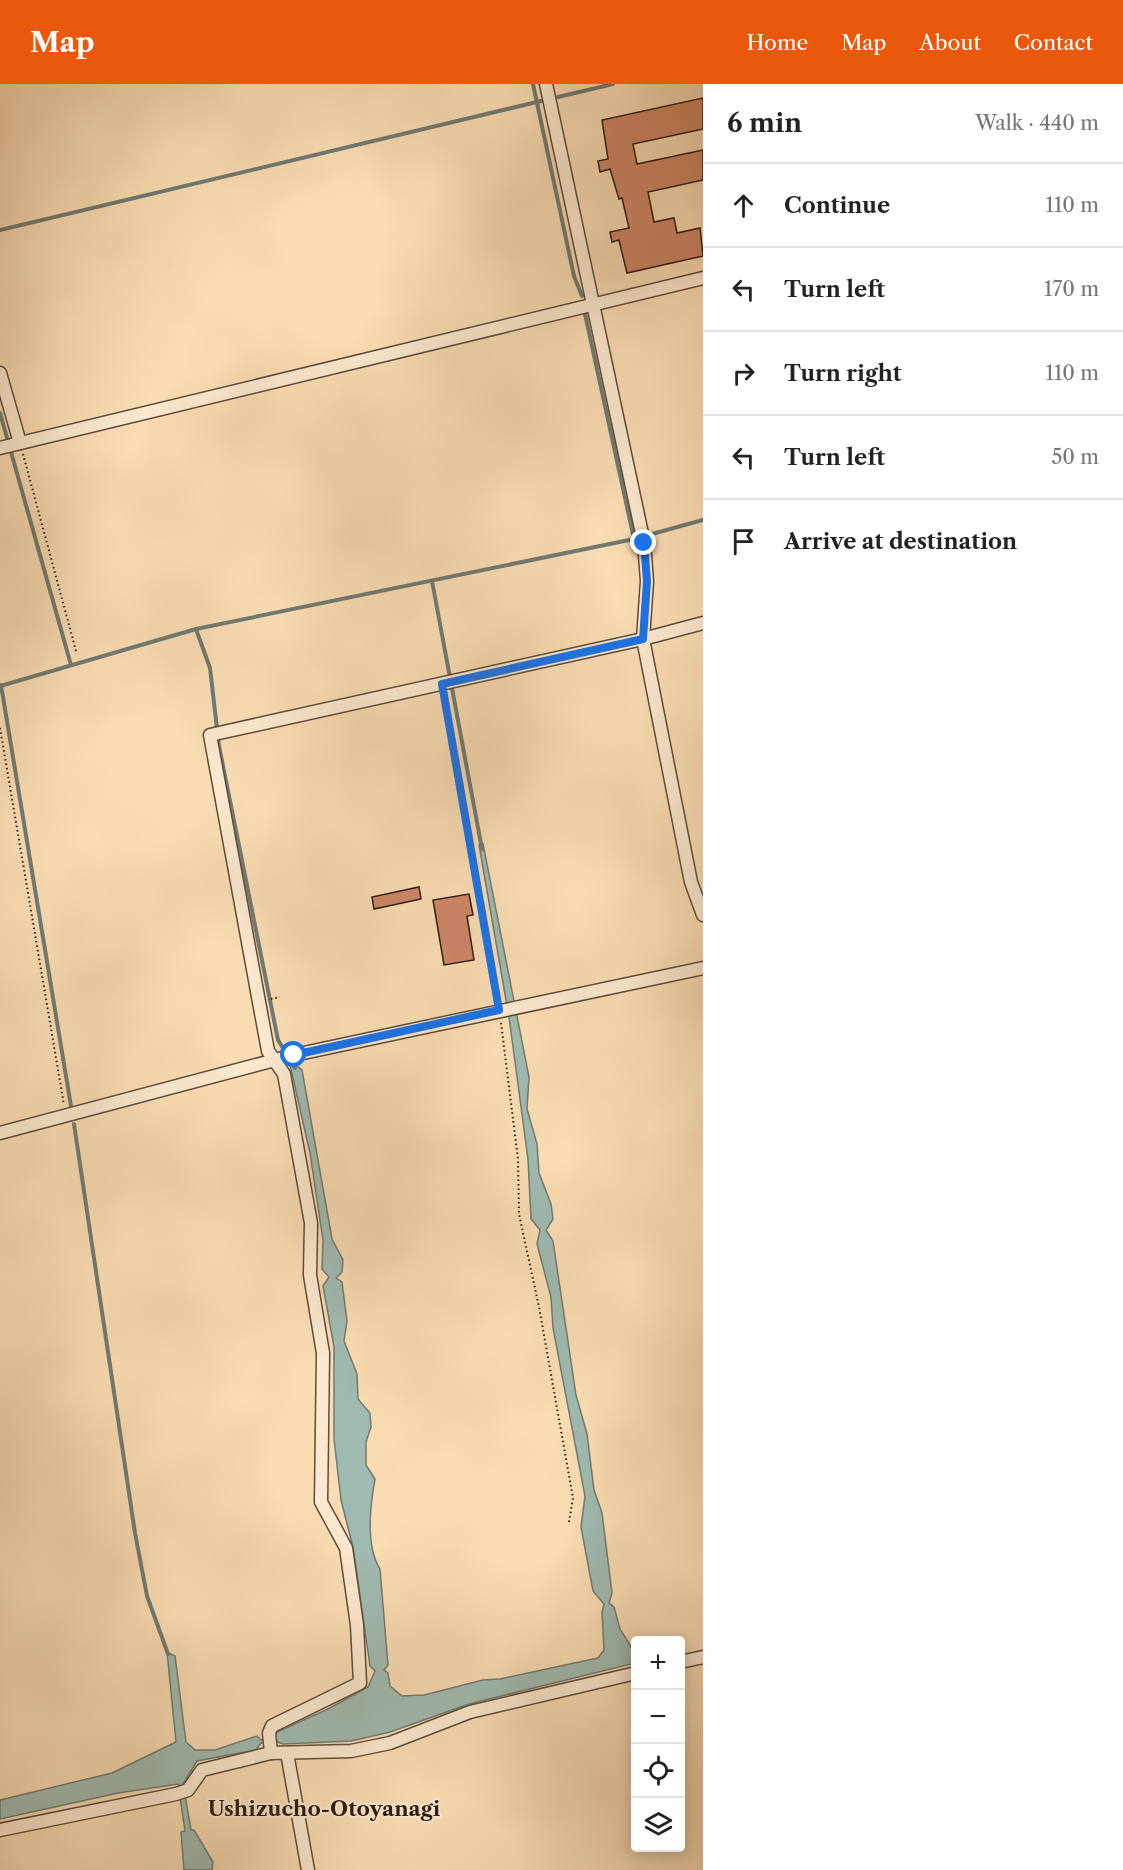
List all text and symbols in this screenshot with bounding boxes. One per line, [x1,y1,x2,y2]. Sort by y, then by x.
text: Map [30,25,94,59]
text: Home [747,30,808,55]
text: Map [841,30,886,55]
text: About [919,30,981,55]
text: Contact [1014,30,1093,55]
text: 6 min [727,107,802,139]
text: Walk · 440 m [975,111,1099,135]
icon: ahead [727,189,760,222]
text: Continue [784,192,890,219]
text: 110 m [1046,193,1099,217]
icon: left [727,273,760,306]
text: Turn left [784,276,885,303]
text: 170 m [1044,277,1099,301]
icon: right [727,357,760,390]
text: Turn right [784,360,902,387]
text: 110 m [1046,361,1099,385]
icon: left [727,441,760,474]
text: Turn left [784,444,885,471]
text: 50 m [1052,445,1099,469]
icon: arrive [727,525,760,558]
text: Arrive at destination [784,528,1017,555]
route end [630,529,656,555]
route start [280,1041,306,1067]
map controls [631,1636,685,1852]
button: + [631,1636,685,1690]
button: − [631,1690,685,1744]
button: locate [631,1744,685,1798]
district label: Ushizucho-Otoyanagi [208,1796,441,1821]
button: layers [631,1798,685,1852]

